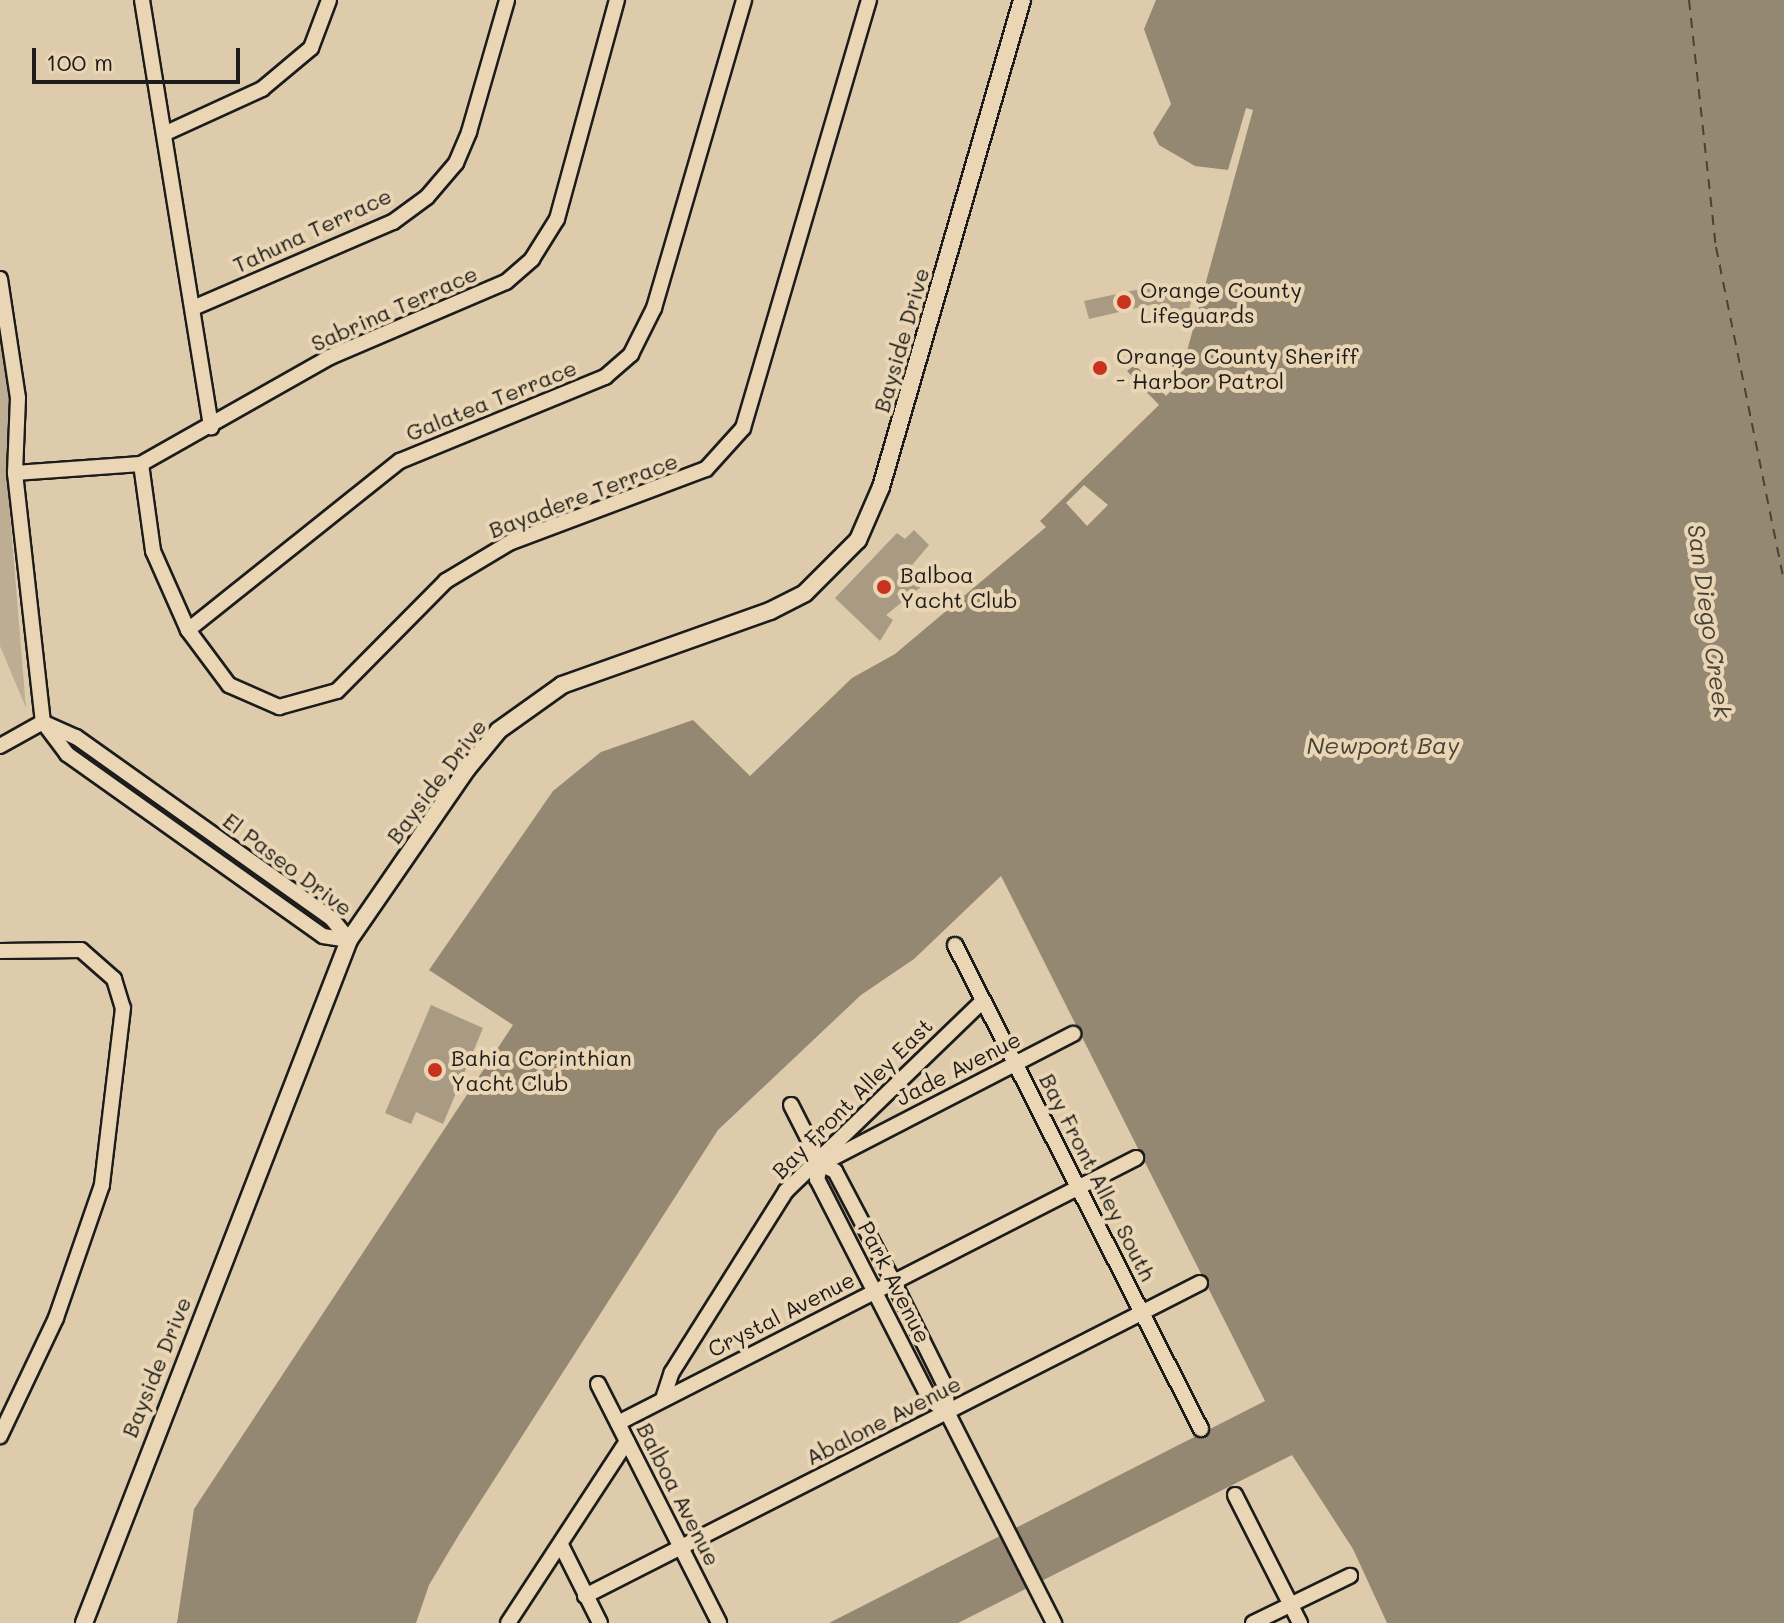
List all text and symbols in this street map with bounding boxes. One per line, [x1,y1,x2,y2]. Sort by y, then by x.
scale bar [36,32,244,82]
text: 100 m [46,46,113,77]
street label: Tahuna Terrace [229,182,395,278]
street label: Sabrina Terrace [307,260,481,356]
street label: Bayside Drive [868,265,934,415]
place label: Orange County Lifeguards [1140,276,1302,328]
marker: Orange County Lifeguards [1115,293,1133,311]
place label: Orange County Sheriff - Harbor Patrol [1116,342,1358,394]
street label: Galatea Terrace [402,354,580,446]
marker: Orange County Sheriff - Harbor Patrol [1091,359,1109,377]
street label: Bayadere Terrace [485,447,681,543]
water label: San Diego Creek [1682,522,1738,720]
place label: Balboa Yacht Club [900,561,1017,612]
marker: Balboa Yacht Club [875,578,893,596]
street label: Bayside Drive [381,714,491,848]
water label: Newport Bay [1307,731,1459,759]
street label: El Paseo Drive [218,807,358,921]
street label: Bay Front Alley East [766,1012,938,1184]
street label: Jade Avenue [891,1025,1025,1111]
place label: Bahia Corinthian Yacht Club [451,1044,632,1096]
marker: Bahia Corinthian Yacht Club [426,1061,444,1079]
street label: Bay Front Alley South [1034,1069,1162,1285]
street label: Park Avenue [853,1217,937,1347]
street label: Crystal Avenue [703,1266,859,1362]
street label: Bayside Drive [116,1293,196,1441]
street label: Abalone Avenue [801,1370,965,1470]
street label: Balboa Avenue [632,1418,726,1570]

